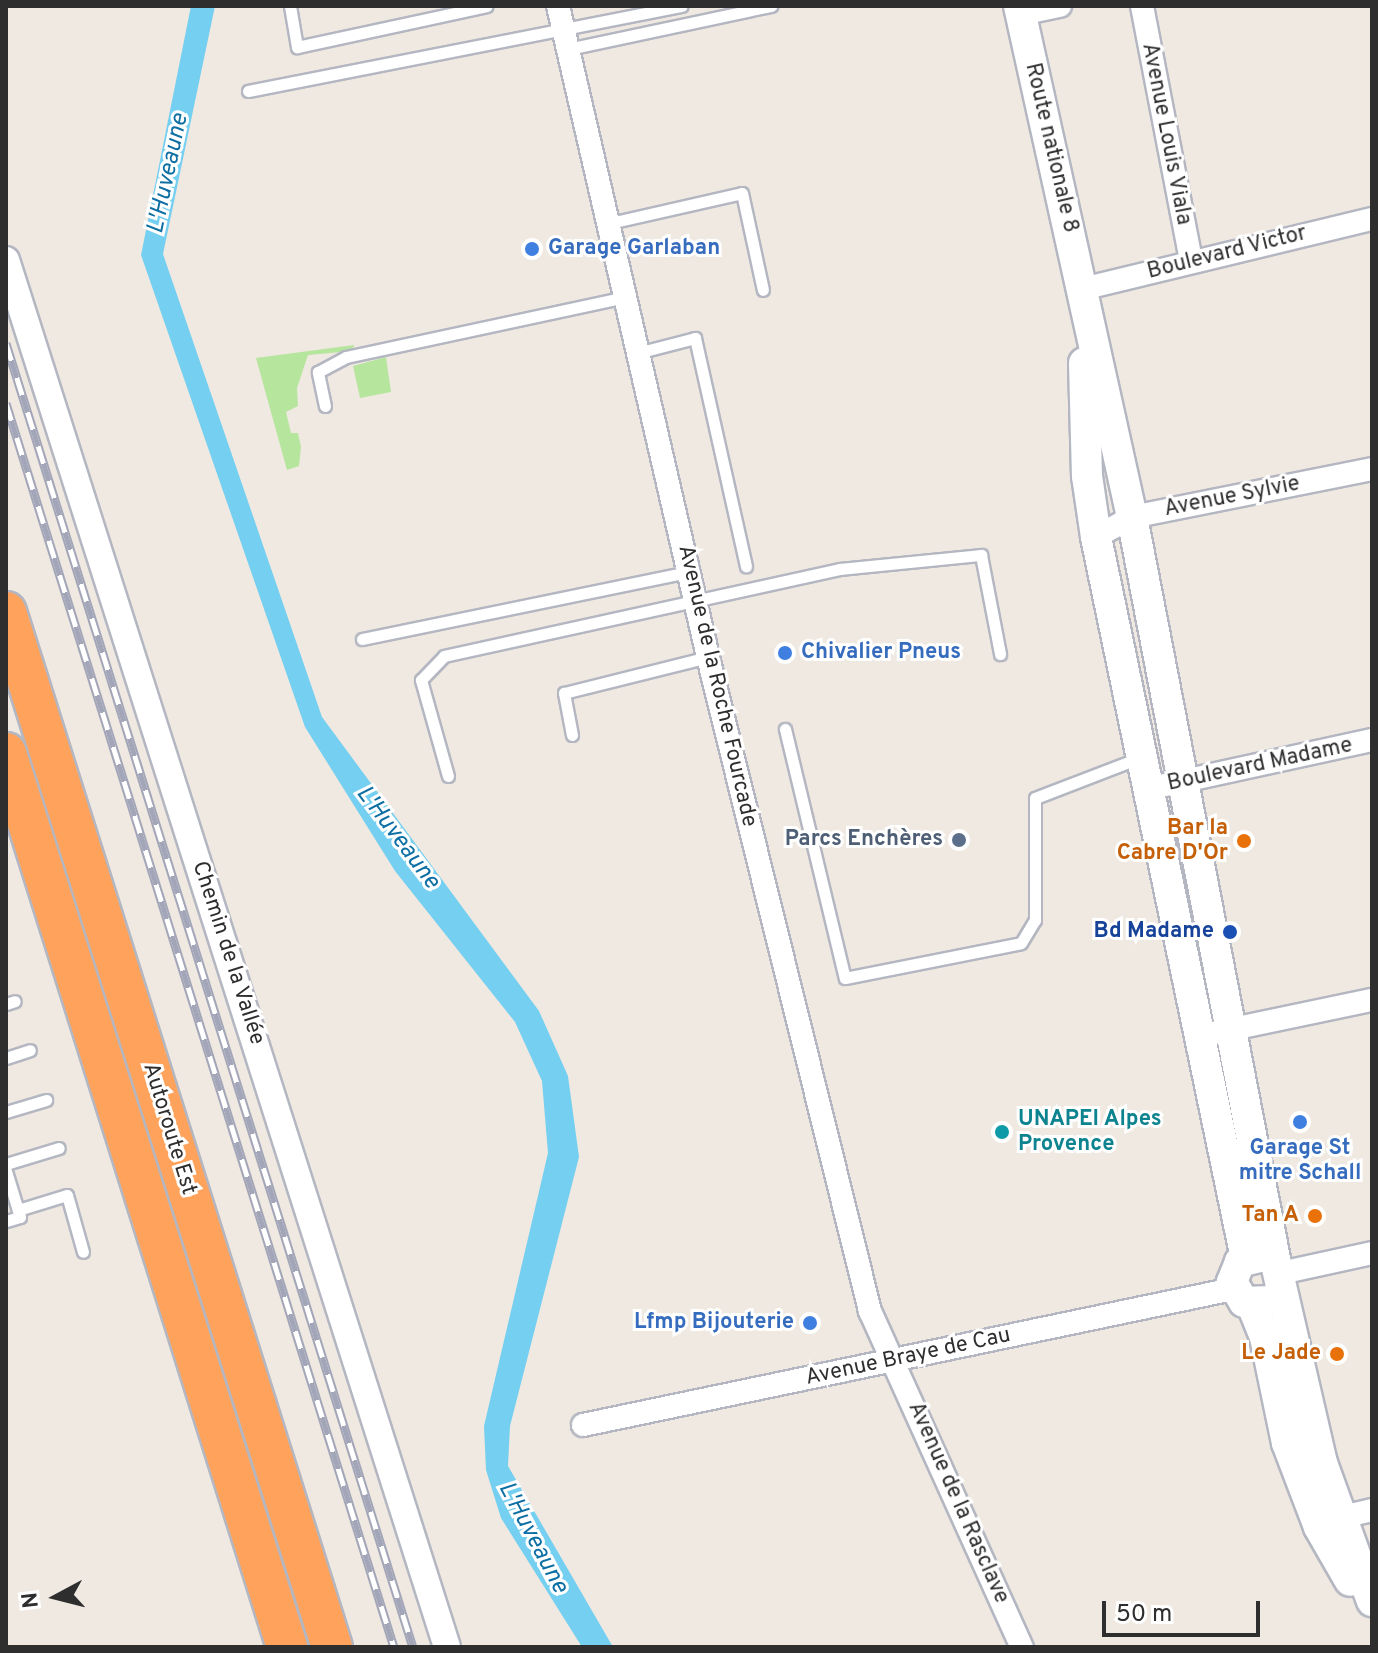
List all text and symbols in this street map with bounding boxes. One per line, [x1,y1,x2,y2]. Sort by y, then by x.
street label: Avenue Louis Viala [1135,40,1197,228]
street label: Route nationale 8 [1019,61,1083,235]
water label: L'Huveaune [142,111,196,237]
street label: Boulevard Victor [1144,220,1310,286]
place label: Garage Garlaban [548,236,720,262]
marker: Garage Garlaban [523,240,541,258]
street label: Avenue Sylvie [1162,471,1302,523]
street label: Avenue de la Roche Fourcade [672,543,762,829]
place label: Chivalier Pneus [801,640,961,666]
marker: Chivalier Pneus [776,644,794,662]
street label: Boulevard Madame [1165,732,1355,798]
water label: L'Huveaune [349,781,445,895]
place label: Bar la Cabre D'Or [1117,815,1228,866]
place label: Parcs Enchères [785,827,943,853]
marker: Parcs Enchères [950,831,968,849]
marker: Bar la Cabre D'Or [1235,832,1253,850]
street label: Chemin de la Vallée [186,858,270,1048]
place label: Bd Madame [1094,919,1214,945]
marker: Bd Madame [1221,923,1239,941]
street label: Autoroute Est [136,1060,202,1198]
place label: UNAPEI Alpes Provence [1018,1106,1162,1158]
marker: Garage St mitre Schall [1291,1113,1309,1131]
marker: UNAPEI Alpes Provence [993,1123,1011,1141]
place label: Garage St mitre Schall [1239,1135,1361,1186]
place label: Tan A [1241,1203,1299,1229]
marker: Tan A [1306,1207,1324,1225]
place label: Lfmp Bijouterie [634,1310,794,1336]
marker: Lfmp Bijouterie [801,1314,819,1332]
street label: Avenue Braye de Cau [803,1322,1013,1392]
place label: Le Jade [1241,1341,1321,1367]
marker: Le Jade [1328,1345,1346,1363]
street label: Avenue de la Rasclave [902,1398,1014,1608]
water label: L'Huveaune [491,1477,573,1599]
north arrow [16,1557,96,1637]
scale bar [1106,1585,1264,1635]
text: N [17,1591,46,1609]
text: 50 m [1116,1600,1172,1630]

